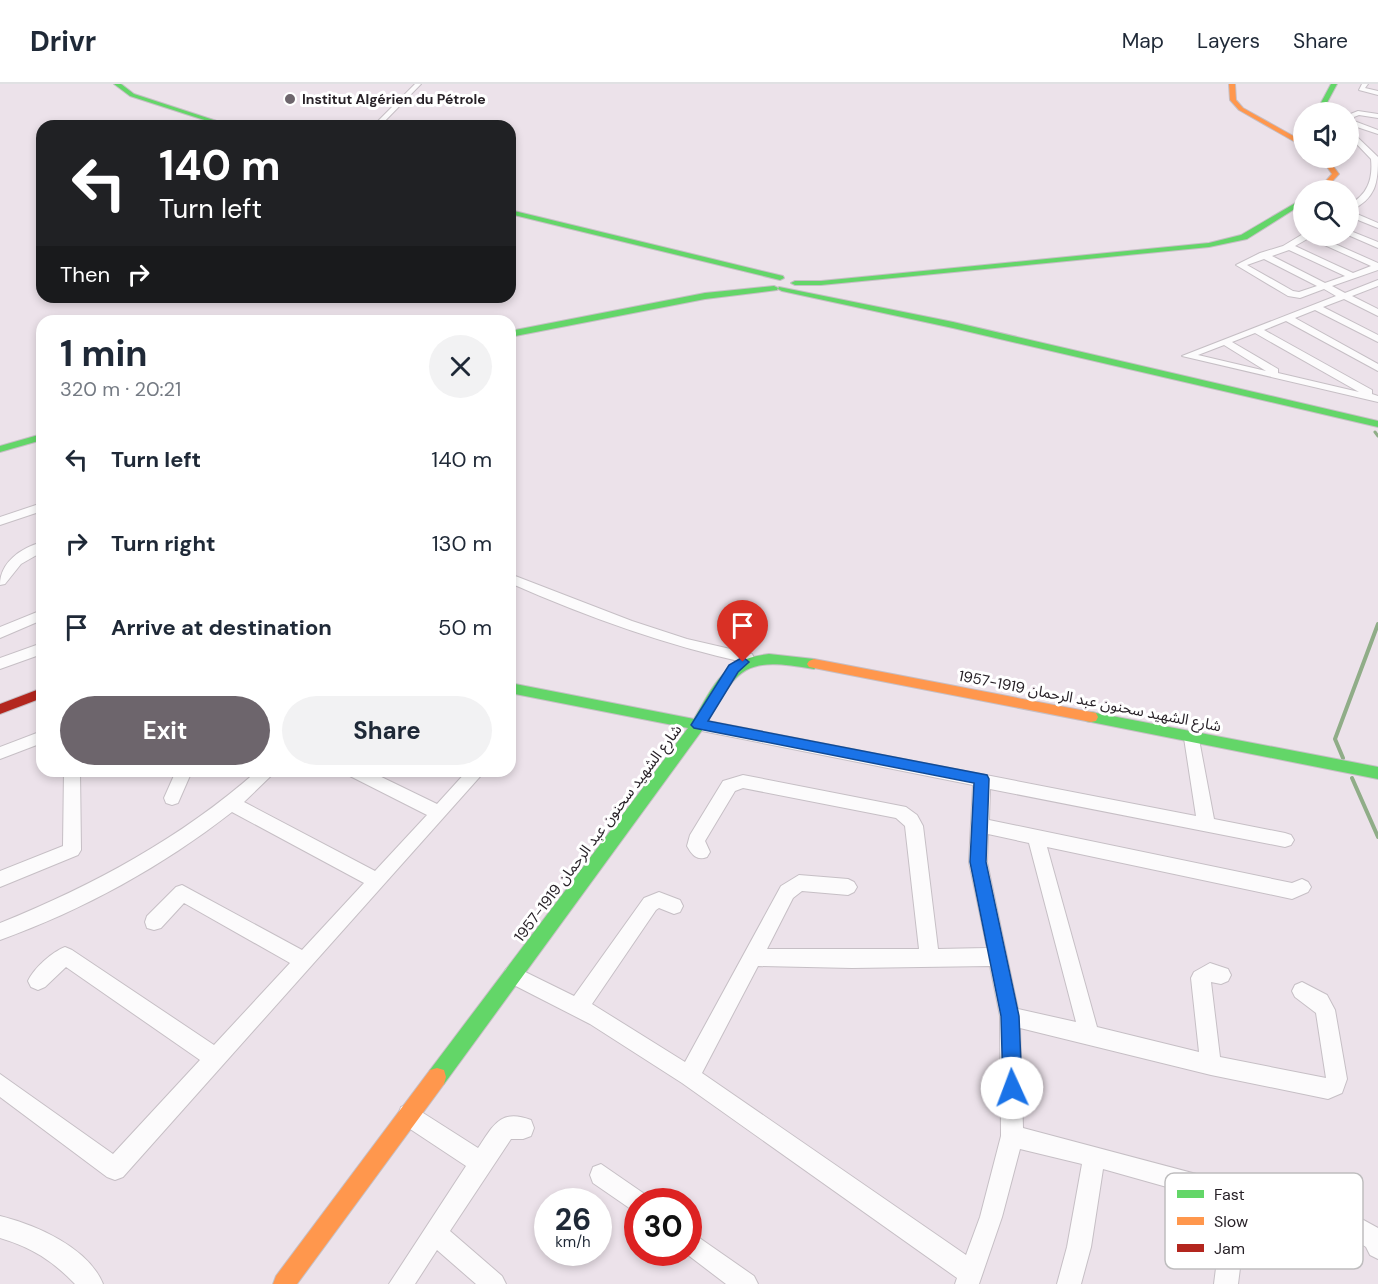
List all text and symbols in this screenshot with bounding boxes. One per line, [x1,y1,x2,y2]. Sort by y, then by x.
text: Drivr [30,23,96,60]
text: Map [1122,27,1164,55]
text: Layers [1197,27,1260,55]
text: Share [1293,27,1348,55]
place label: Institut Algérien du Pétrole [302,90,486,108]
marker: Institut Algérien du Pétrole [283,92,297,106]
map controls [1293,102,1359,246]
button: sound [1293,102,1359,168]
text: 140 m [159,138,281,193]
icon: left [60,144,138,222]
button: search [1293,180,1359,246]
text: Turn left [159,191,262,226]
icon: right [122,258,155,291]
text: Then [60,260,110,289]
text: 1 min [60,330,148,377]
button: close [429,335,492,398]
text: 320 m · 20:21 [60,376,181,402]
icon: left [60,443,93,476]
text: Turn left [111,445,201,474]
text: 140 m [431,445,492,474]
icon: right [60,527,93,560]
text: Turn right [111,529,216,558]
text: 130 m [432,529,492,558]
pin [717,600,768,662]
icon: arrive [726,609,759,642]
icon: arrive [60,611,93,644]
text: Arrive at destination [111,613,332,642]
text: 50 m [438,613,492,642]
street label: شارع الشهيد سحنون عبد الرحمان 1919-1957 [957,666,1223,738]
button: Exit [60,696,270,765]
button: Share [282,696,492,765]
street label: شارع الشهيد سحنون عبد الرحمان 1919-1957 [510,720,688,947]
position arrow [980,1056,1044,1120]
legend [1165,1173,1363,1269]
text: Fast [1214,1184,1245,1205]
speed limit sign: 30 [624,1188,702,1266]
text: 26 [555,1200,591,1239]
text: Slow [1214,1211,1248,1232]
text: km/h [555,1232,591,1252]
text: Jam [1214,1238,1245,1259]

